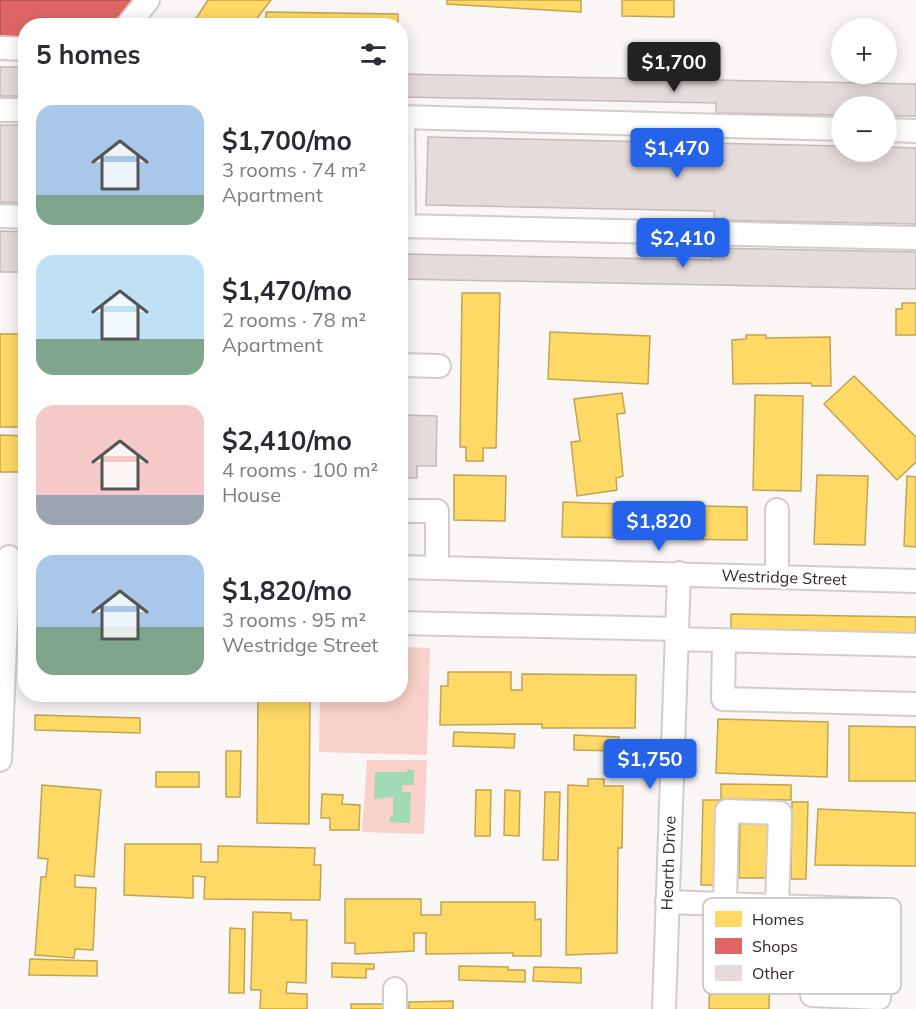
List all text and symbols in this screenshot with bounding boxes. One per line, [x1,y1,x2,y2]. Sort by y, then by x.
map controls [831,18,897,162]
button: + [831,18,897,84]
text: 5 homes [36,38,140,71]
icon: filters [357,38,390,71]
pin: $1,700 [625,42,723,93]
text: $1,700 [642,49,706,74]
button: − [831,96,897,162]
text: $1,700/mo [222,124,352,157]
pin: $1,470 [628,128,726,179]
icon: home [84,129,156,201]
text: $1,470 [645,135,709,160]
text: 3 rooms · 74 m² [222,157,366,182]
text: Apartment [222,182,323,207]
pin: $2,410 [634,218,732,269]
text: $2,410 [651,225,715,250]
text: $1,470/mo [222,274,352,307]
icon: home [84,279,156,351]
text: 2 rooms · 78 m² [222,307,366,332]
text: Apartment [222,332,323,357]
text: $2,410/mo [222,424,352,457]
icon: home [84,429,156,501]
text: 4 rooms · 100 m² [222,457,378,482]
text: House [222,482,281,507]
pin: $1,820 [610,501,708,552]
text: $1,820 [627,508,691,533]
street label: Westridge Street [721,565,847,589]
text: $1,820/mo [222,574,352,607]
icon: home [84,579,156,651]
text: 3 rooms · 95 m² [222,607,366,632]
text: Westridge Street [222,632,378,657]
pin: $1,750 [601,739,699,790]
text: $1,750 [618,746,682,771]
street label: Hearth Drive [656,815,680,911]
legend [703,898,901,994]
text: Homes [752,909,804,929]
text: Shops [752,936,798,956]
text: Other [752,963,794,983]

